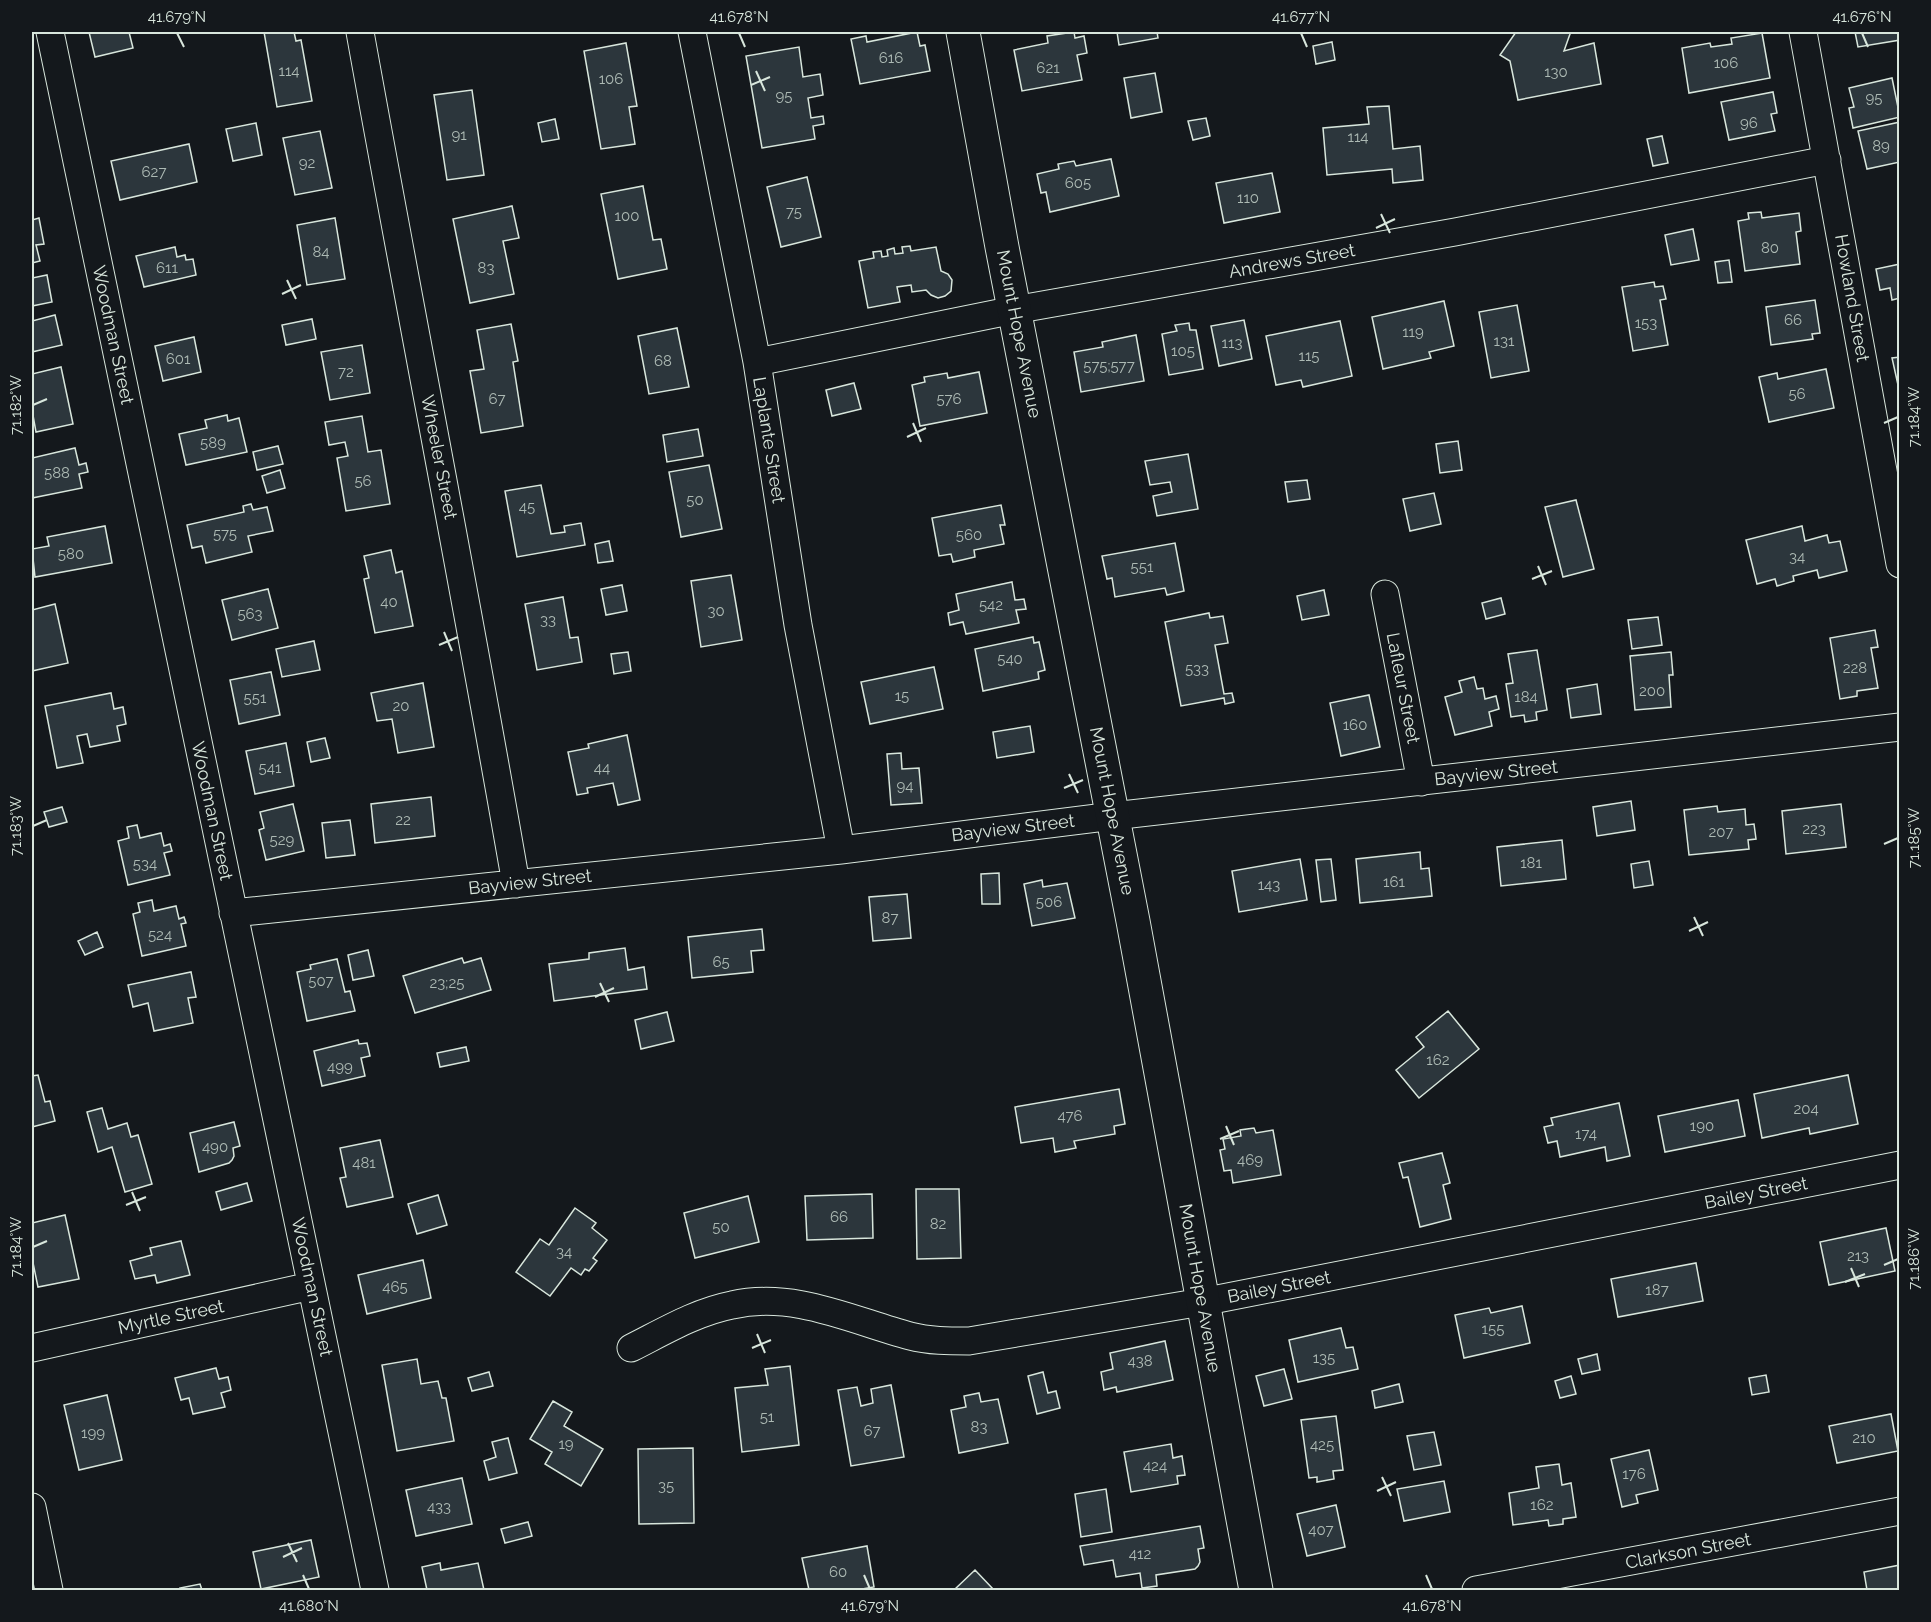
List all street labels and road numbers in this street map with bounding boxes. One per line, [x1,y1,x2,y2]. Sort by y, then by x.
street label: Howland Street [1831,233,1874,363]
street label: Andrews Street [1227,239,1357,282]
street label: Mount Hope Avenue [993,248,1046,420]
street label: Woodman Street [88,263,138,406]
street label: Laplante Street [749,375,790,505]
street label: Wheeler Street [417,393,462,521]
street label: Lafleur Street [1382,631,1425,745]
street label: Mount Hope Avenue [1086,725,1139,897]
street label: Woodman Street [187,739,237,882]
street label: Bayview Street [1433,756,1559,789]
street label: Bayview Street [950,810,1076,845]
street label: Bayview Street [467,865,593,898]
street label: Bailey Street [1703,1172,1809,1213]
street label: Mount Hope Avenue [1175,1202,1226,1374]
street label: Woodman Street [287,1215,337,1358]
street label: Bailey Street [1226,1266,1332,1307]
street label: Myrtle Street [116,1295,226,1338]
street label: Clarkson Street [1623,1528,1752,1573]

